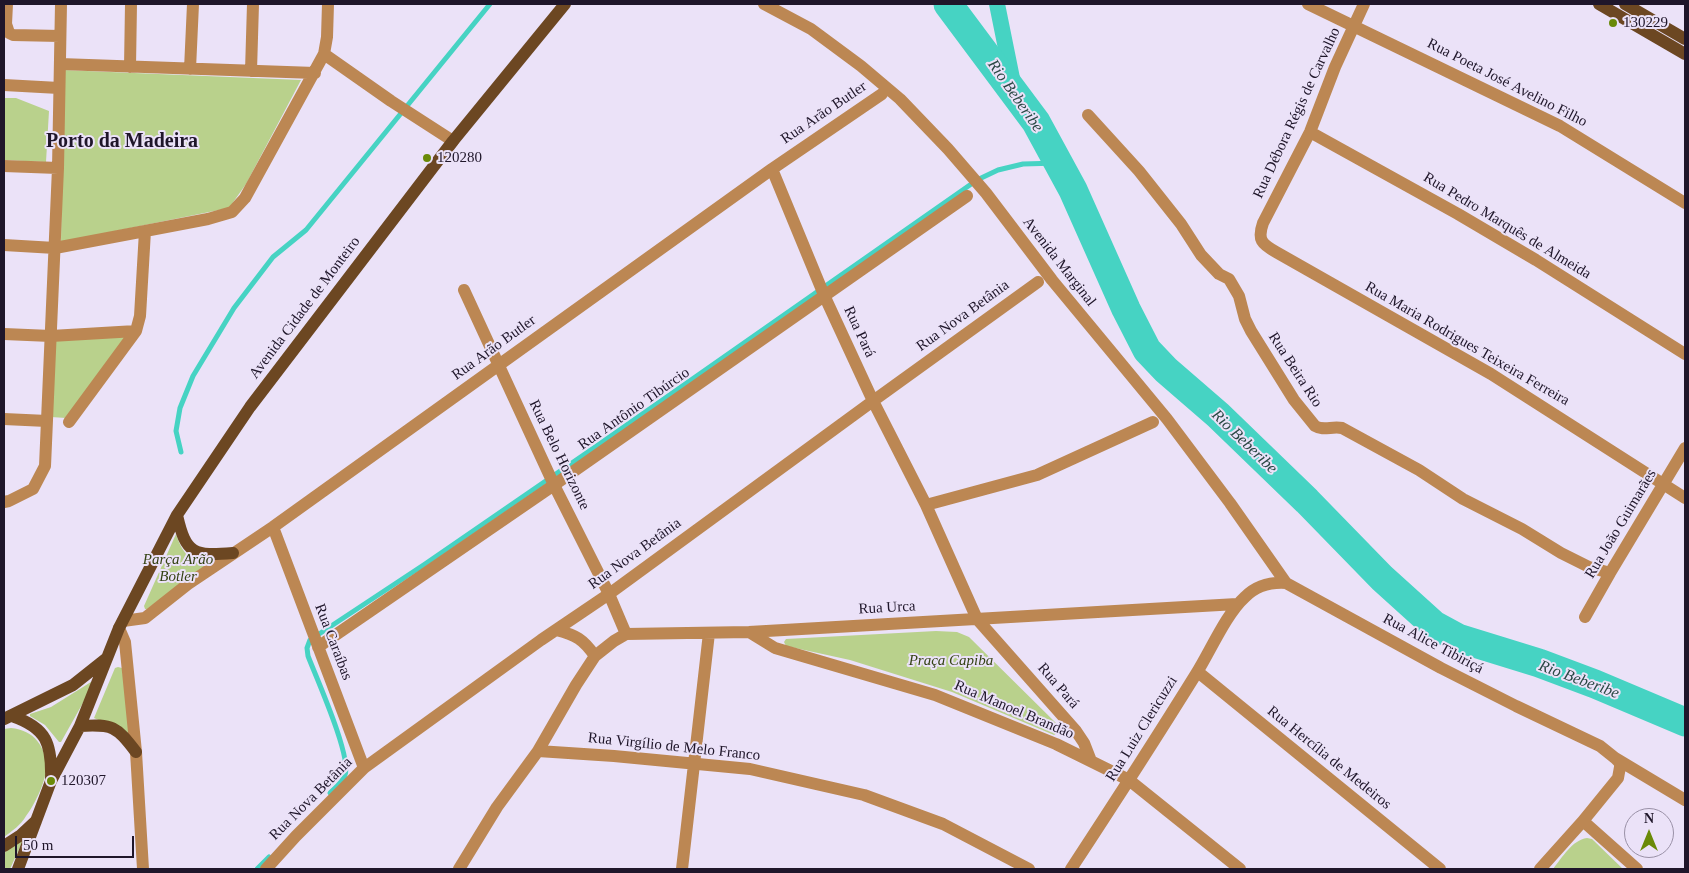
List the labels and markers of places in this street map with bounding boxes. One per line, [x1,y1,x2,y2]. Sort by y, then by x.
place label: 130229 [1623,14,1668,32]
marker: 130229 [1607,17,1619,29]
place label: 120280 [437,149,482,167]
marker: 120280 [421,152,433,164]
place label: 120307 [61,772,106,790]
marker: 120307 [45,775,57,787]

